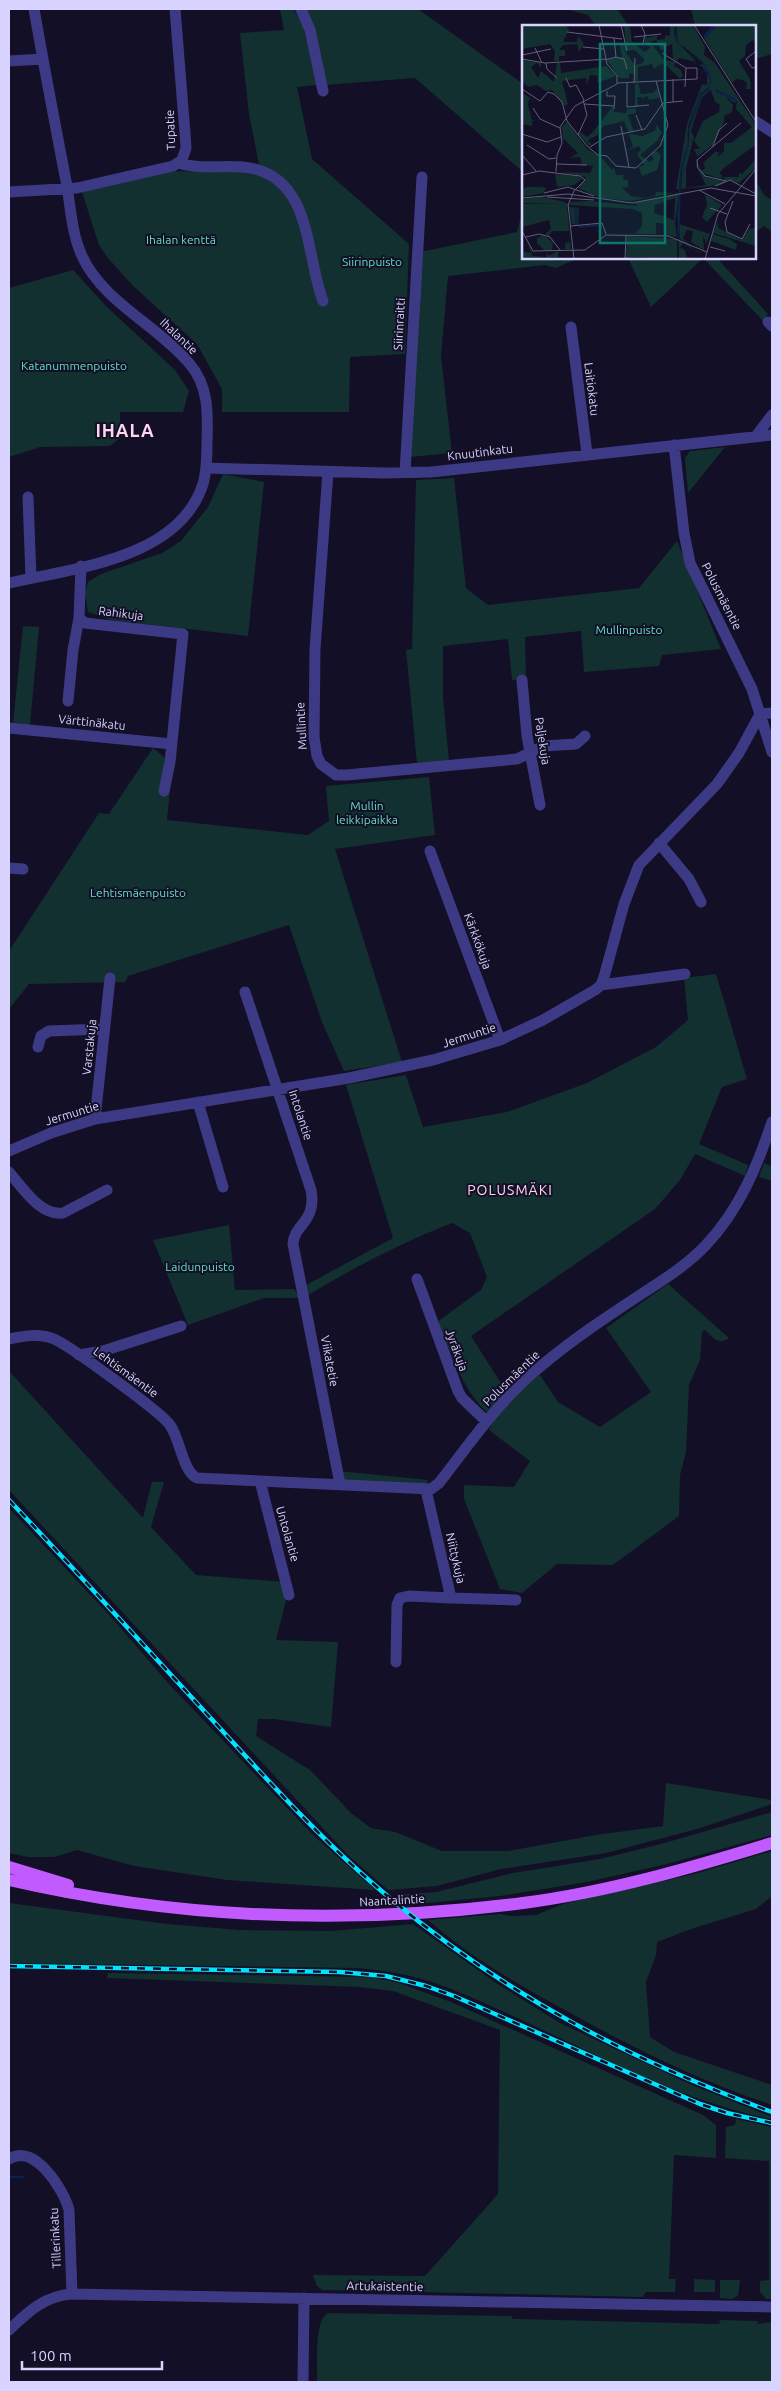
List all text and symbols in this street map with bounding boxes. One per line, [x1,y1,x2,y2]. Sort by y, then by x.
inset map [522,25,756,259]
street label: Tupatie [163,109,177,151]
park label: Ihalan kenttä [146,233,216,246]
park label: Siirinpuisto [342,255,402,268]
street label: Siirinraitti [391,297,407,351]
street label: Ihalantie [158,315,200,357]
park label: Katanummenpuisto [21,359,127,372]
street label: Laitiokatu [582,362,602,416]
district label: IHALA [95,420,155,440]
street label: Knuutinkatu [446,442,514,462]
street label: Polusmäentie [700,560,744,632]
street label: Rahikuja [98,604,144,622]
park label: Mullinpuisto [595,623,663,636]
street label: Mullintie [293,702,309,750]
street label: Värttinäkatu [58,712,126,732]
street label: Paljekuja [533,716,553,766]
park label: Mullin leikkipaikka [336,799,398,826]
park label: Lehtismäenpuisto [90,886,186,899]
street label: Kärkkökuja [462,911,494,971]
street label: Varstakuja [80,1018,98,1076]
street label: Jermuntie [441,1020,497,1050]
street label: Intolantie [287,1088,315,1142]
street label: Jermuntie [44,1099,100,1127]
district label: POLUSMÄKI [467,1182,553,1198]
park label: Laidunpuisto [165,1260,235,1273]
street label: Jyräkuja [443,1327,471,1373]
street label: Viikatetie [319,1334,341,1388]
street label: Lehtismäentie [91,1344,161,1400]
street label: Polusmäentie [480,1348,542,1408]
street label: Untolantie [274,1505,302,1563]
street label: Niittykuja [444,1531,468,1585]
street label: Naantalintie [359,1892,425,1908]
street label: Tillerinkatu [47,2207,63,2269]
street label: Artukaistentie [347,2279,423,2293]
scale bar [22,2338,162,2370]
text: 100 m [30,2347,72,2364]

